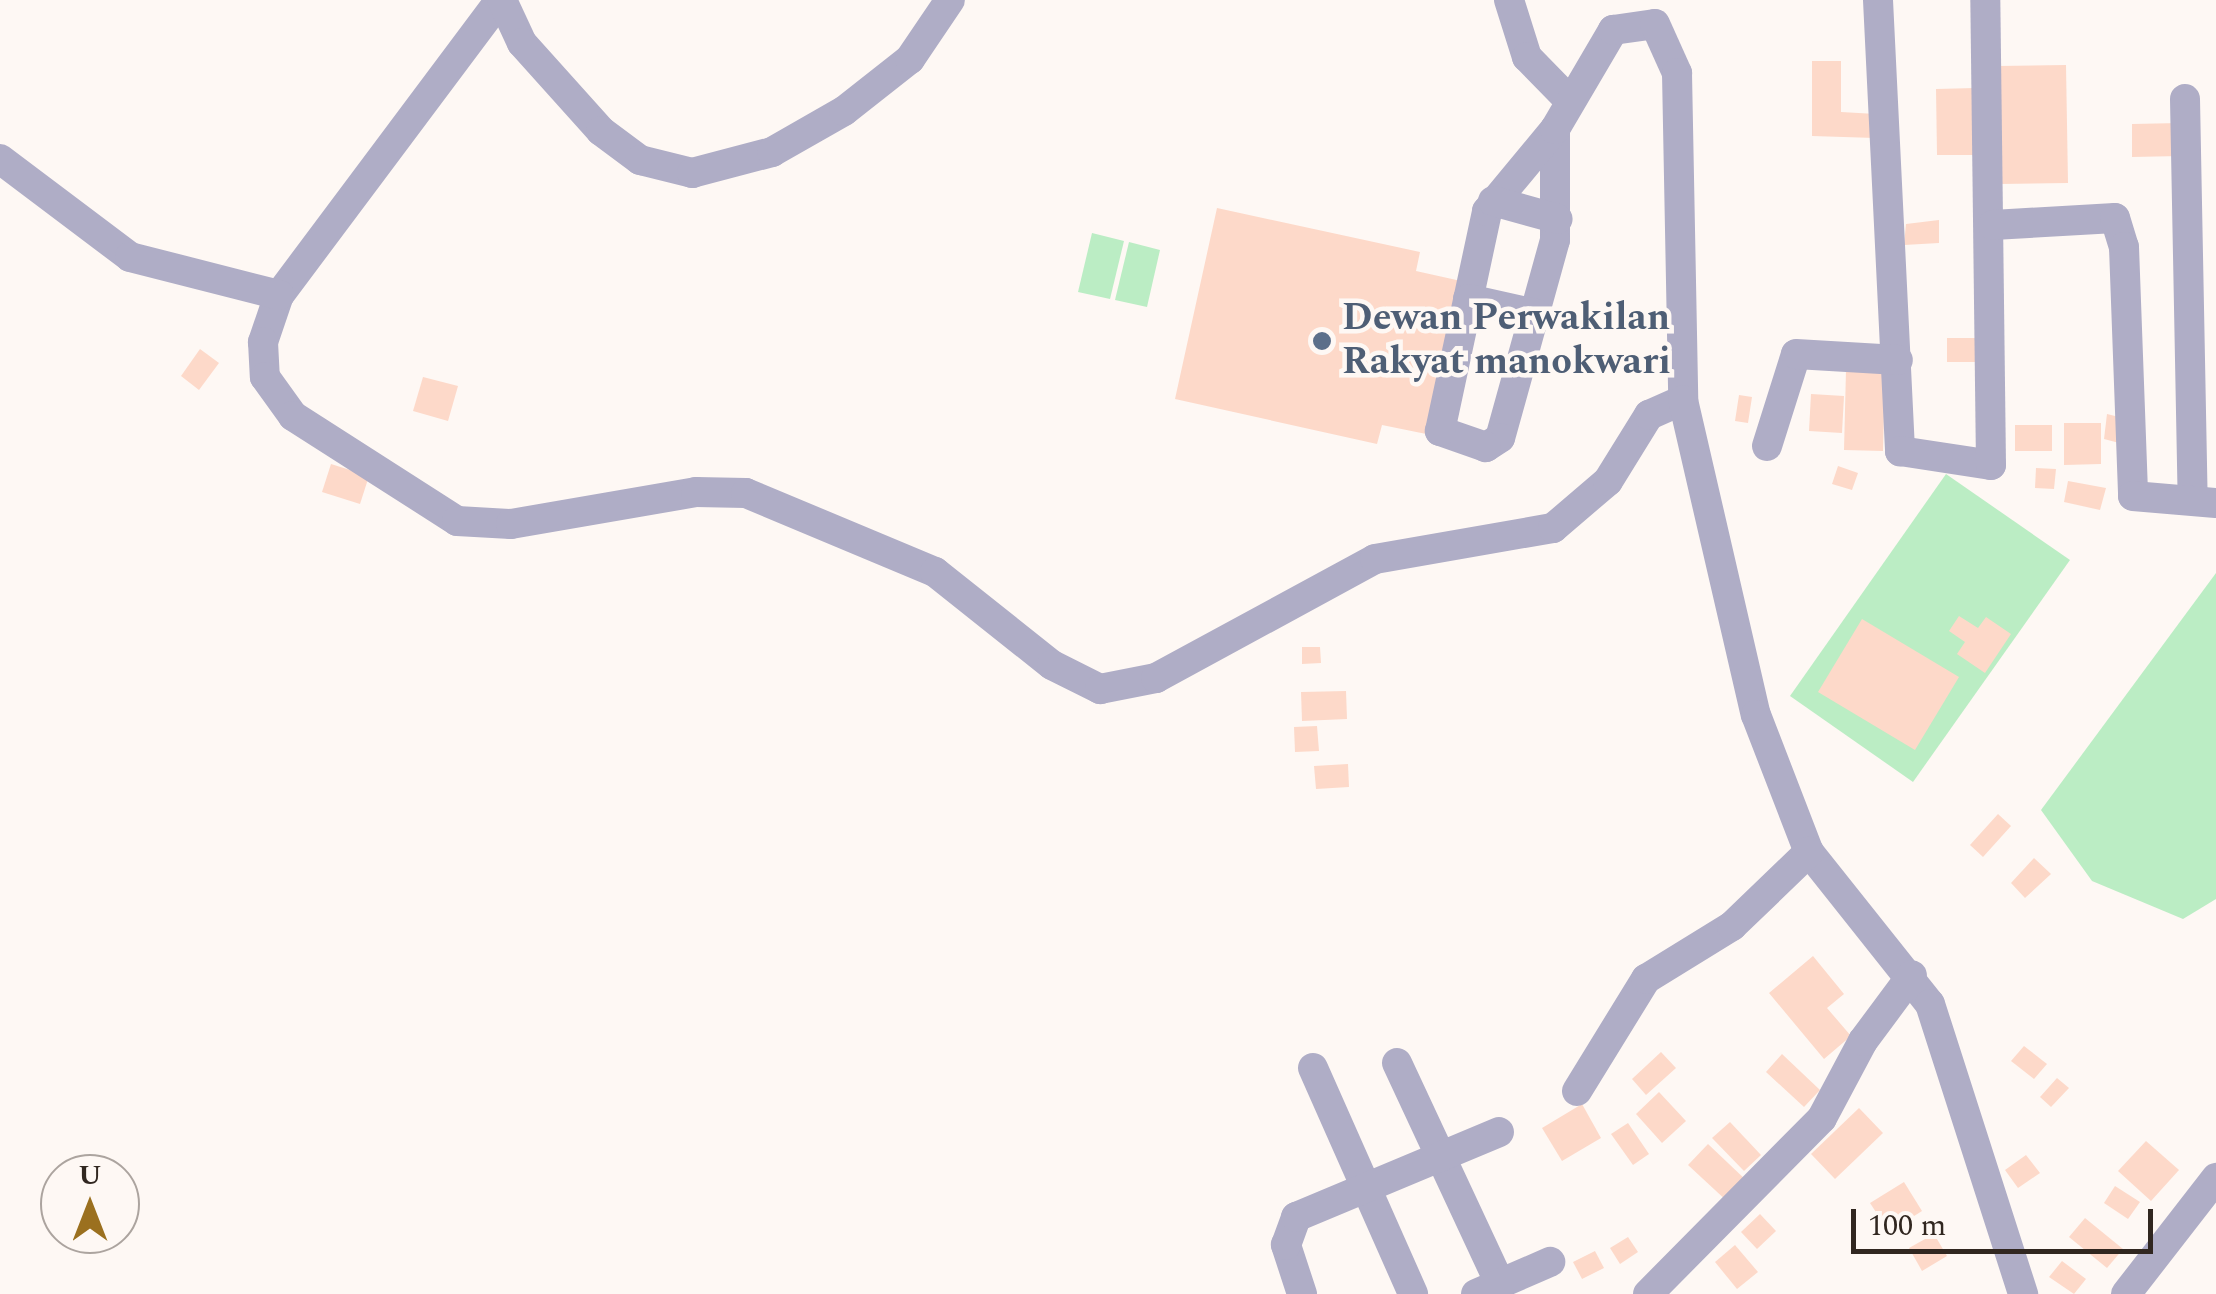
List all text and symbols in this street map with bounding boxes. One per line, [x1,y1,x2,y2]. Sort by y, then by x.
place label: Dewan Perwakilan Rakyat manokwari [1342,296,1671,386]
marker: Dewan Perwakilan Rakyat manokwari [1311,330,1333,352]
north arrow [40,1154,140,1254]
text: U [78,1154,102,1197]
scale bar [1856,1189,2158,1251]
text: 100 m [1868,1203,1946,1249]

